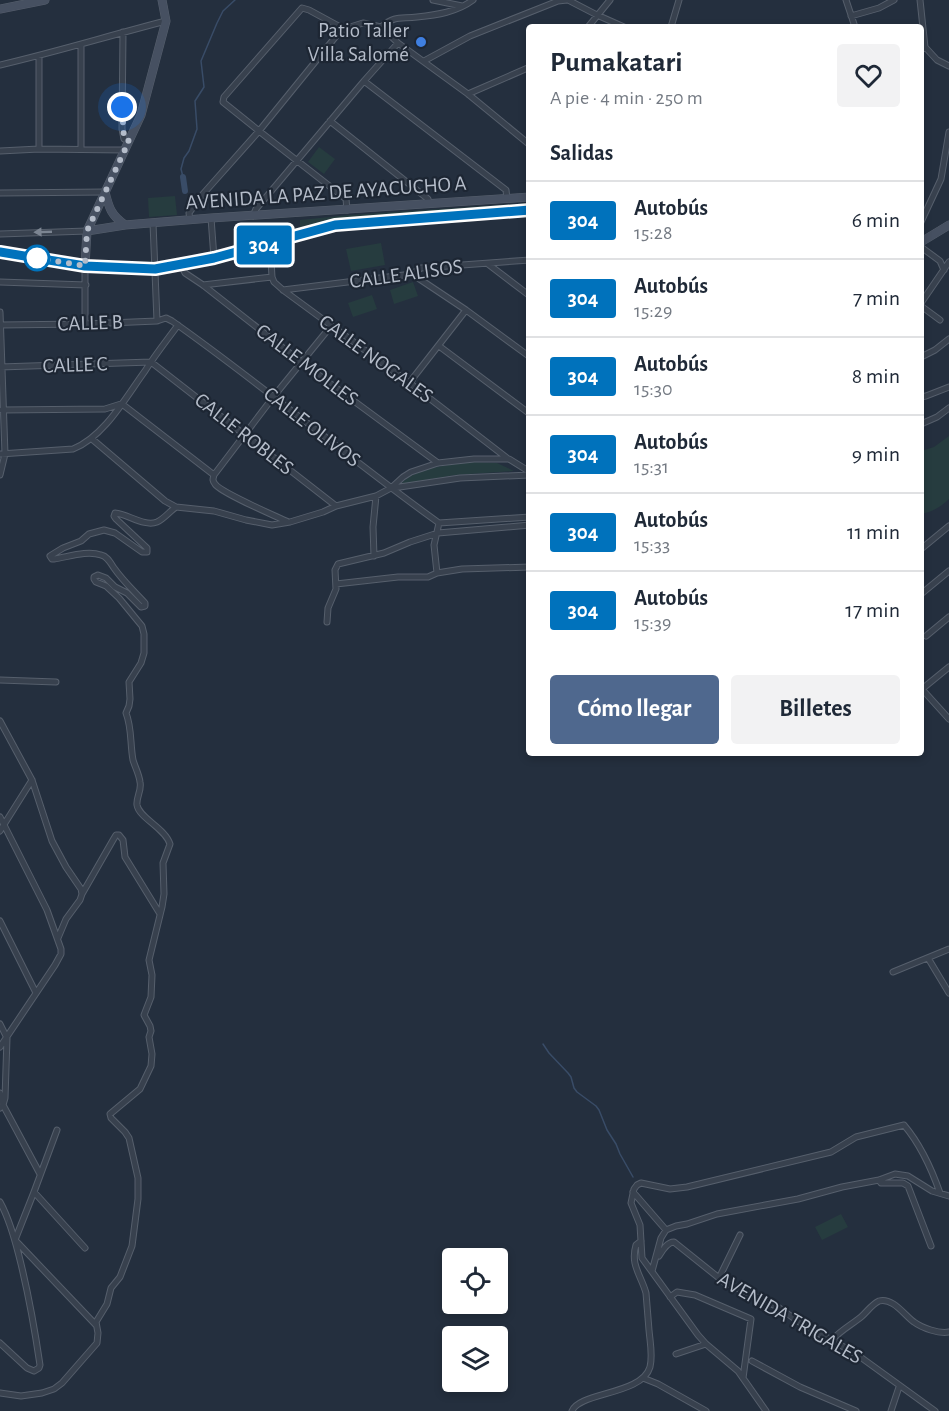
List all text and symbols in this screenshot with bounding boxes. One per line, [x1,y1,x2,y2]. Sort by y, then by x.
place label: Patio Taller Villa Salomé [308,20,409,65]
marker: Patio Taller Villa Salomé [414,35,428,49]
button: heart [837,44,900,107]
text: Pumakatari [550,49,683,77]
text: A pie · 4 min · 250 m [550,88,703,108]
your location [107,92,137,122]
text: Salidas [550,142,613,164]
street label: AVENIDA LA PAZ DE AYACUCHO A [185,173,467,213]
text: Autobús [634,197,708,219]
text: 6 min [852,209,900,231]
text: 304 [568,210,598,231]
text: 15:28 [634,223,672,243]
line badge: 304 [230,226,298,264]
one-way arrow [34,228,53,237]
text: 304 [249,235,279,256]
unlabelled marker [24,245,50,271]
street label: CALLE ALISOS [348,256,464,292]
text: Autobús [634,275,708,297]
text: 7 min [853,287,900,309]
text: 304 [568,288,598,309]
text: 15:29 [634,301,672,321]
street label: CALLE B [57,311,123,335]
street label: CALLE NOGALES [315,311,437,407]
street label: CALLE MOLLES [252,320,362,410]
street label: CALLE C [42,353,108,377]
text: Autobús [634,353,708,375]
text: 8 min [852,365,900,387]
text: 304 [568,366,598,387]
text: 15:30 [634,379,673,399]
street label: CALLE OLIVOS [260,383,364,471]
street label: CALLE ROBLES [191,389,297,479]
text: Autobús [634,431,708,453]
text: 9 min [852,443,900,465]
text: 304 [568,444,598,465]
text: 15:31 [634,457,669,477]
text: Autobús [634,509,708,531]
text: 11 min [847,521,900,543]
text: 304 [568,522,598,543]
text: 15:33 [634,535,670,555]
text: Autobús [634,587,708,609]
text: 17 min [845,599,900,621]
text: 304 [568,600,598,621]
text: 15:39 [634,613,671,633]
button: Cómo llegar [550,675,719,744]
button: Billetes [731,675,900,744]
map controls [442,1248,508,1392]
button: locate [442,1248,508,1314]
street label: AVENIDA TRIGALES [714,1268,866,1368]
button: layers [442,1326,508,1392]

